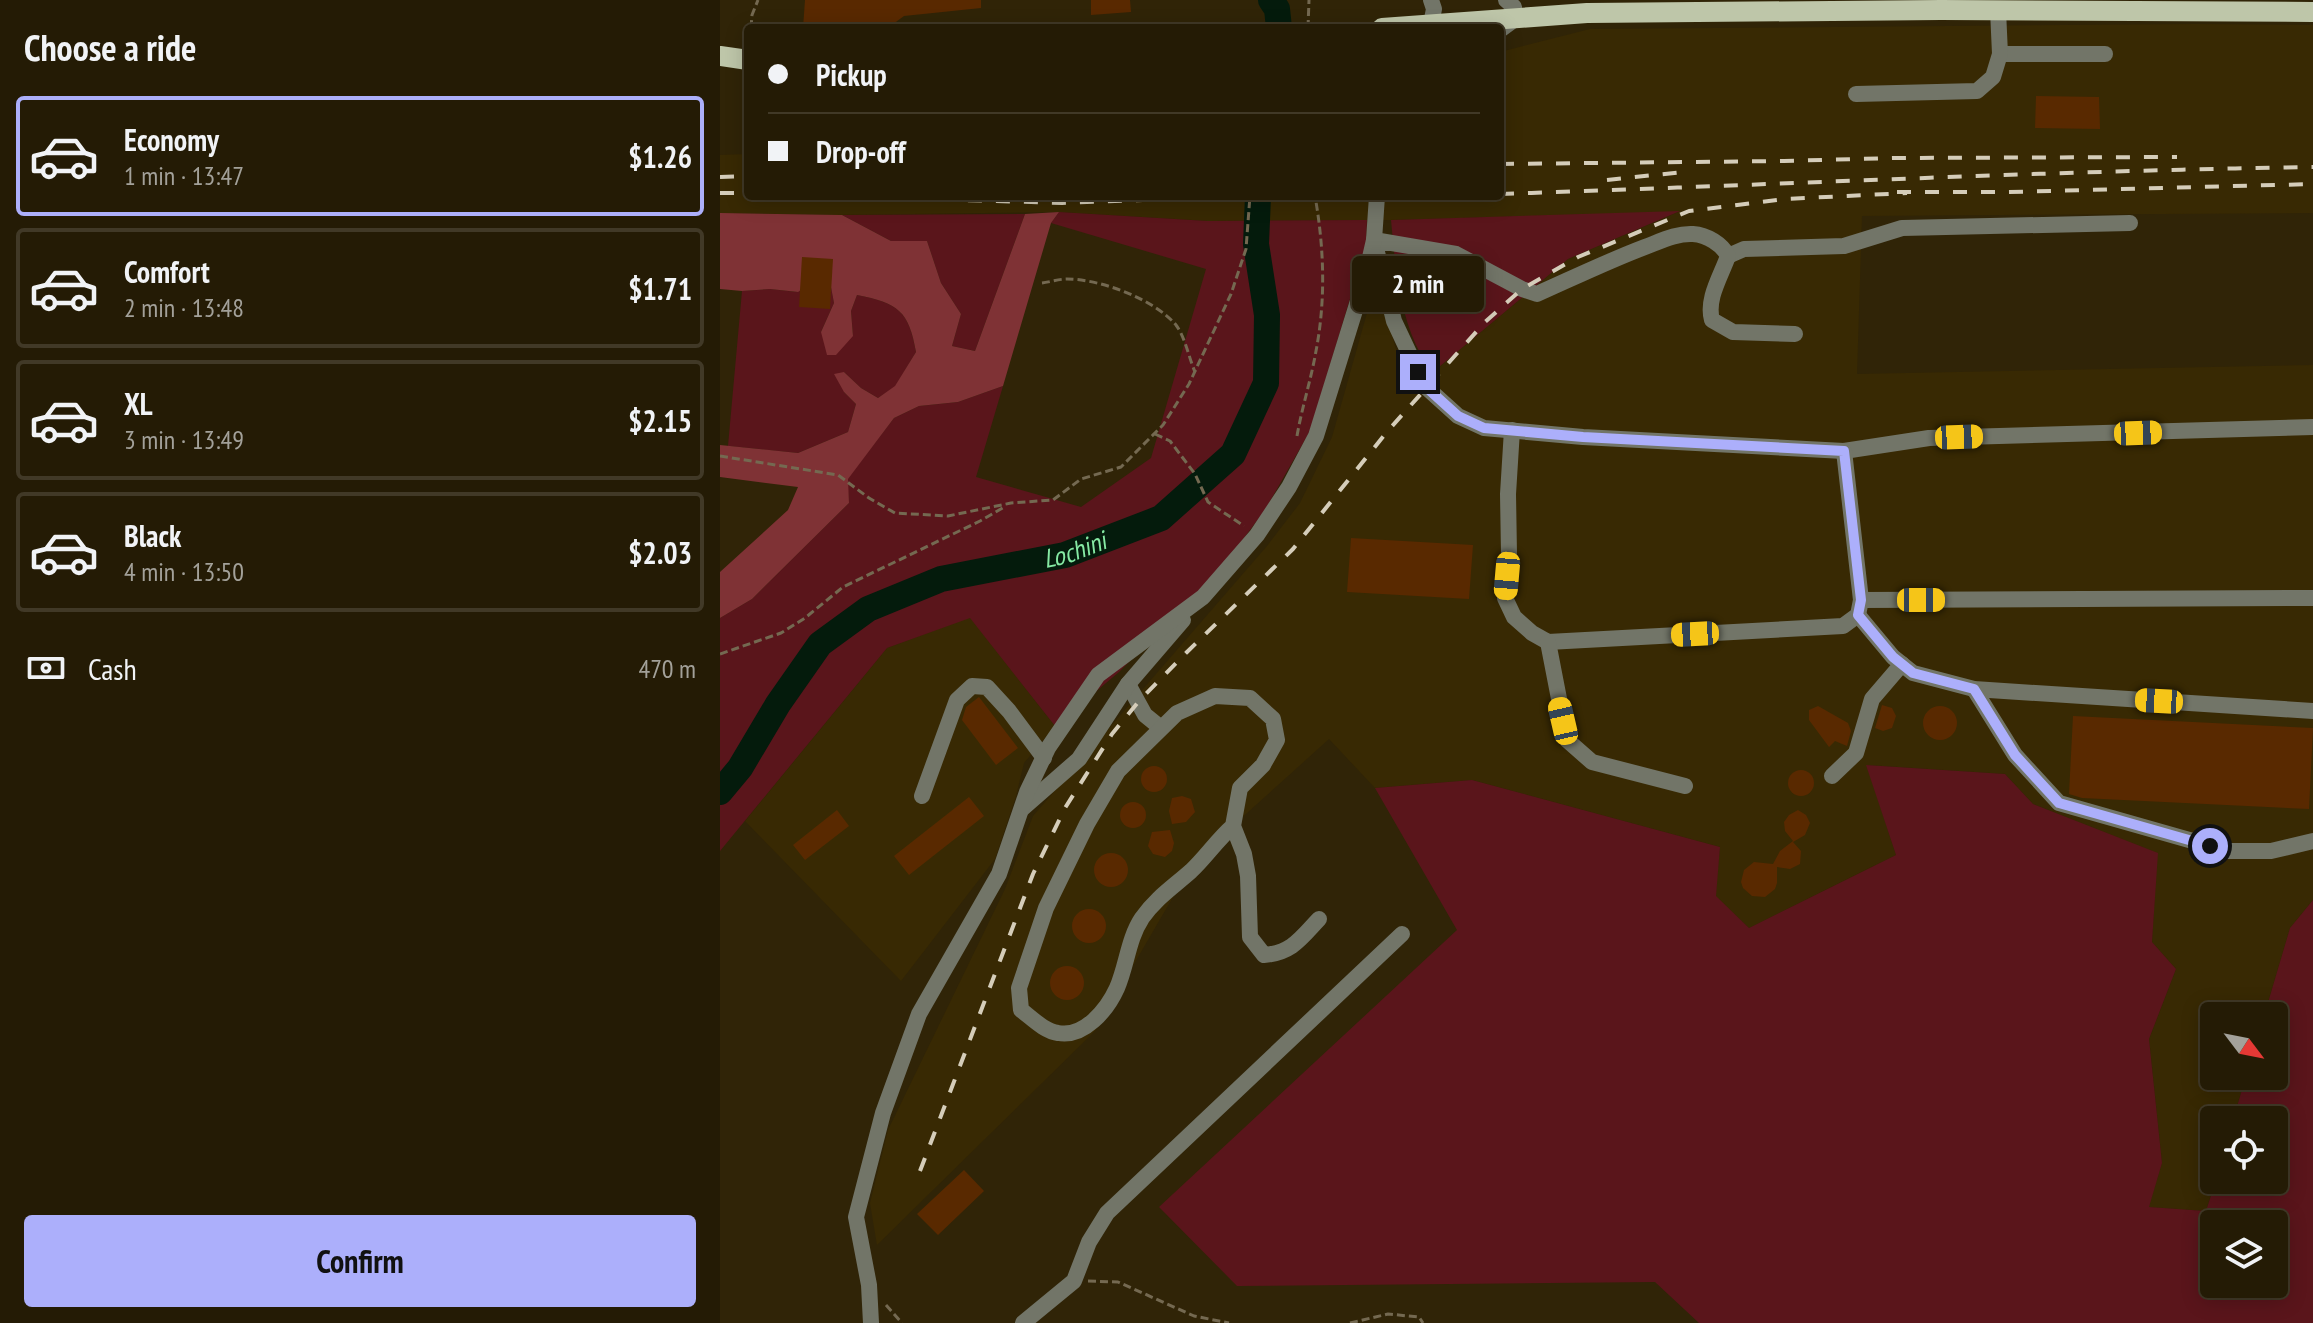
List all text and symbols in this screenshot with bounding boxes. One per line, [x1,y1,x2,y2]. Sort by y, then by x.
text: Choose a ride [24,24,196,71]
text: Pickup [816,55,887,94]
icon: car [28,120,100,192]
text: Economy [124,120,219,159]
text: Drop-off [816,132,906,171]
text: $1.26 [628,137,692,176]
text: 1 min · 13:47 [124,159,244,192]
icon: car [28,252,100,324]
text: Comfort [124,252,210,291]
callout: 2 min [1352,256,1484,312]
text: 2 min [1392,267,1444,300]
text: $1.71 [628,269,692,308]
text: 2 min · 13:48 [124,291,244,324]
route end [1400,354,1436,390]
icon: car [28,384,100,456]
text: XL [124,384,153,423]
text: $2.15 [628,401,692,440]
car [2114,420,2162,446]
text: 3 min · 13:49 [124,423,244,456]
car [1935,424,1983,450]
icon: car [28,516,100,588]
text: Black [124,516,181,555]
water label: Lochini [1040,523,1114,575]
text: $2.03 [628,533,692,572]
car [1493,551,1521,601]
text: 4 min · 13:50 [124,555,244,588]
car [1897,588,1945,612]
car [1670,621,1720,647]
icon: cash [24,646,68,690]
text: Cash [88,649,137,688]
text: 470 m [638,652,696,685]
car [2134,688,2184,714]
car [1546,695,1580,747]
route start [2192,828,2228,864]
north arrow [2200,1002,2288,1090]
map controls [2200,1002,2288,1298]
button: locate [2200,1106,2288,1194]
button: layers [2200,1210,2288,1298]
button: Confirm [24,1215,696,1307]

